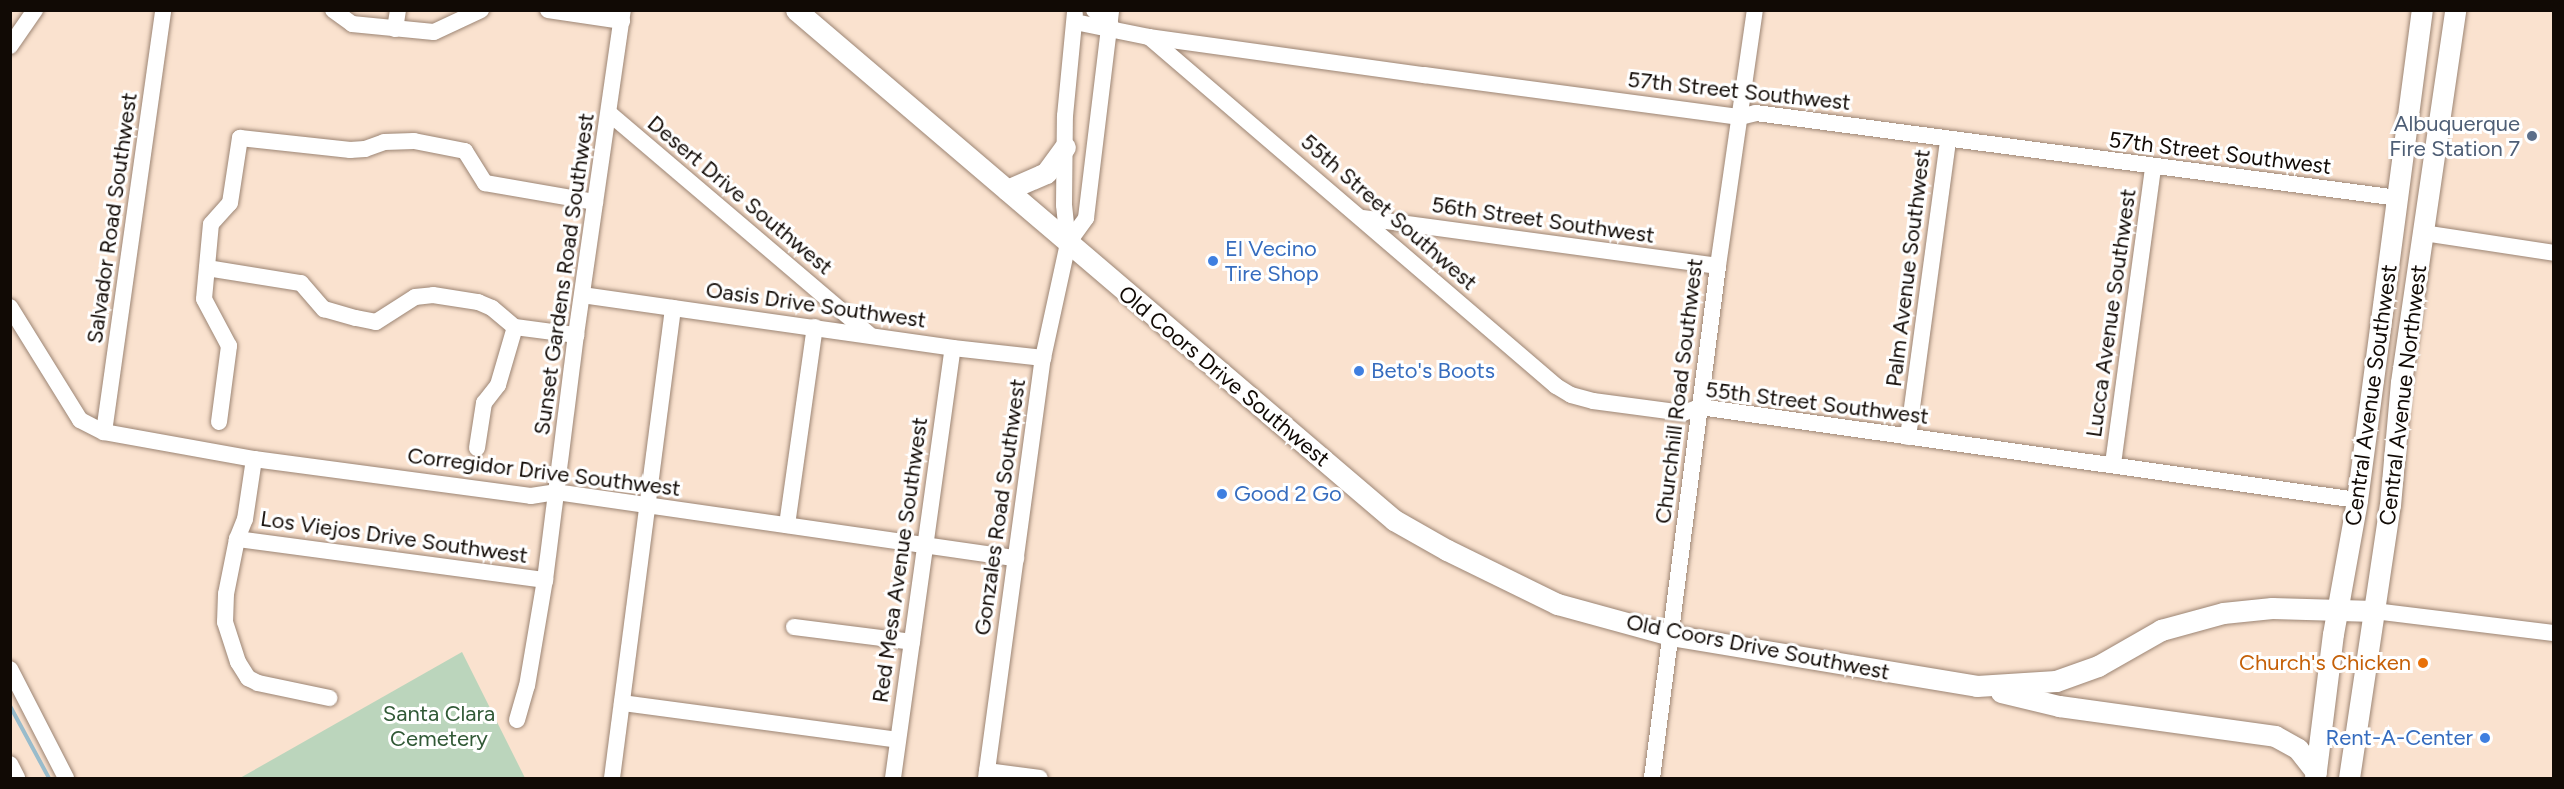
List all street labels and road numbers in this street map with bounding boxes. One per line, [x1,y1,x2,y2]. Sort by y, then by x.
street label: 57th Street Southwest [1626,66,1852,116]
street label: Salvador Road Southwest [81,91,143,345]
street label: Desert Drive Southwest [642,110,838,280]
street label: Sunset Gardens Road Southwest [528,111,600,437]
street label: 57th Street Southwest [2107,126,2333,180]
street label: 55th Street Southwest [1295,128,1483,296]
street label: Palm Avenue Southwest [1880,148,1936,388]
street label: Lucca Avenue Southwest [2080,187,2142,439]
street label: 56th Street Southwest [1430,191,1656,249]
street label: Churchhill Road Southwest [1650,257,1708,525]
street label: Central Avenue Southwest [2340,263,2402,527]
street label: Central Avenue Northwest [2374,263,2432,527]
street label: Oasis Drive Southwest [704,276,928,334]
street label: Old Coors Drive Southwest [1113,280,1335,472]
street label: 55th Street Southwest [1704,376,1930,430]
street label: Gonzales Road Southwest [969,377,1031,637]
street label: Red Mesa Avenue Southwest [867,416,933,704]
street label: Corregidor Drive Southwest [406,442,682,502]
street label: Los Viejos Drive Southwest [259,505,529,569]
street label: Old Coors Drive Southwest [1624,609,1892,685]

